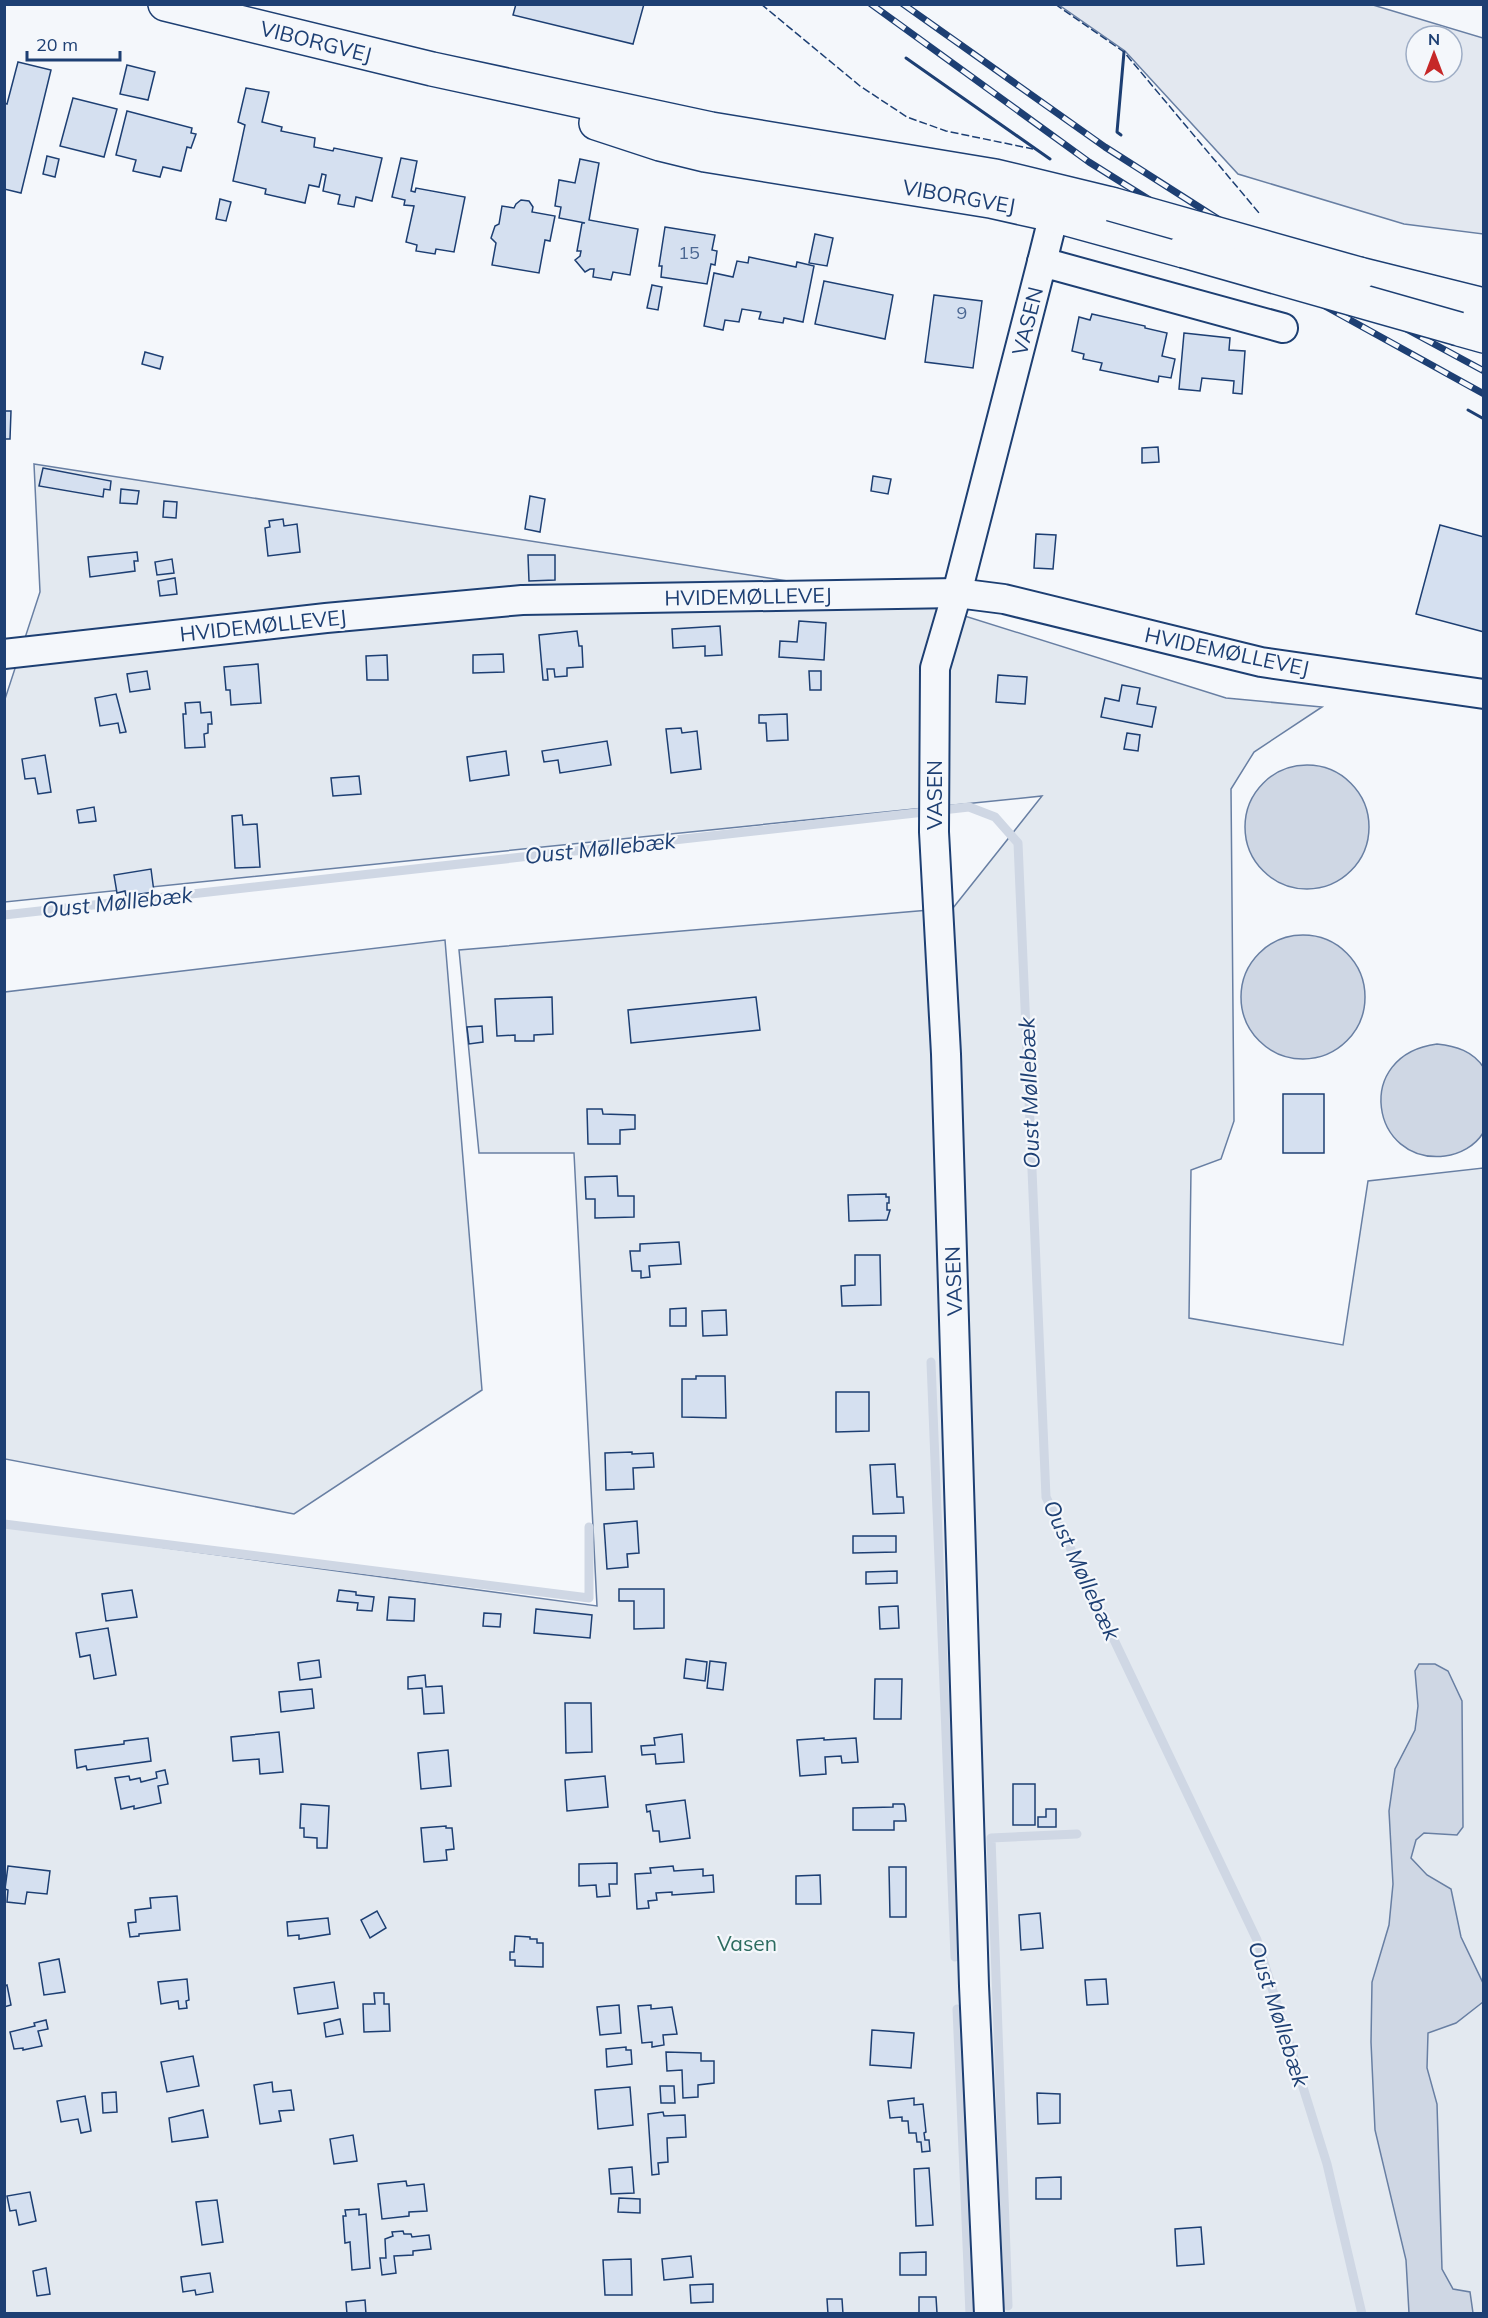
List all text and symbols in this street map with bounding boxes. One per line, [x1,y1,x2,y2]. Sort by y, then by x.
street label: VIBORGVEJ [257,15,375,67]
scale bar [27,24,120,62]
north arrow [1404,24,1464,84]
text: N [1428,29,1440,49]
text: 20 m [36,33,78,56]
street label: VIBORGVEJ [901,173,1017,219]
house number: 15 [678,241,700,264]
street label: VASEN [1006,284,1048,358]
house number: 9 [957,301,967,324]
street label: HVIDEMØLLEVEJ [664,582,832,610]
street label: HVIDEMØLLEVEJ [178,603,348,647]
street label: HVIDEMØLLEVEJ [1142,621,1312,681]
street label: VASEN [921,760,947,830]
water label: Oust Møllebæk [523,826,678,870]
water label: Oust Møllebæk [40,880,195,924]
water label: Oust Møllebæk [1012,1016,1046,1169]
street label: VASEN [939,1246,967,1316]
water label: Oust Møllebæk [1037,1495,1127,1645]
park label: Vasen [717,1930,777,1956]
water label: Oust Møllebæk [1242,1938,1316,2091]

